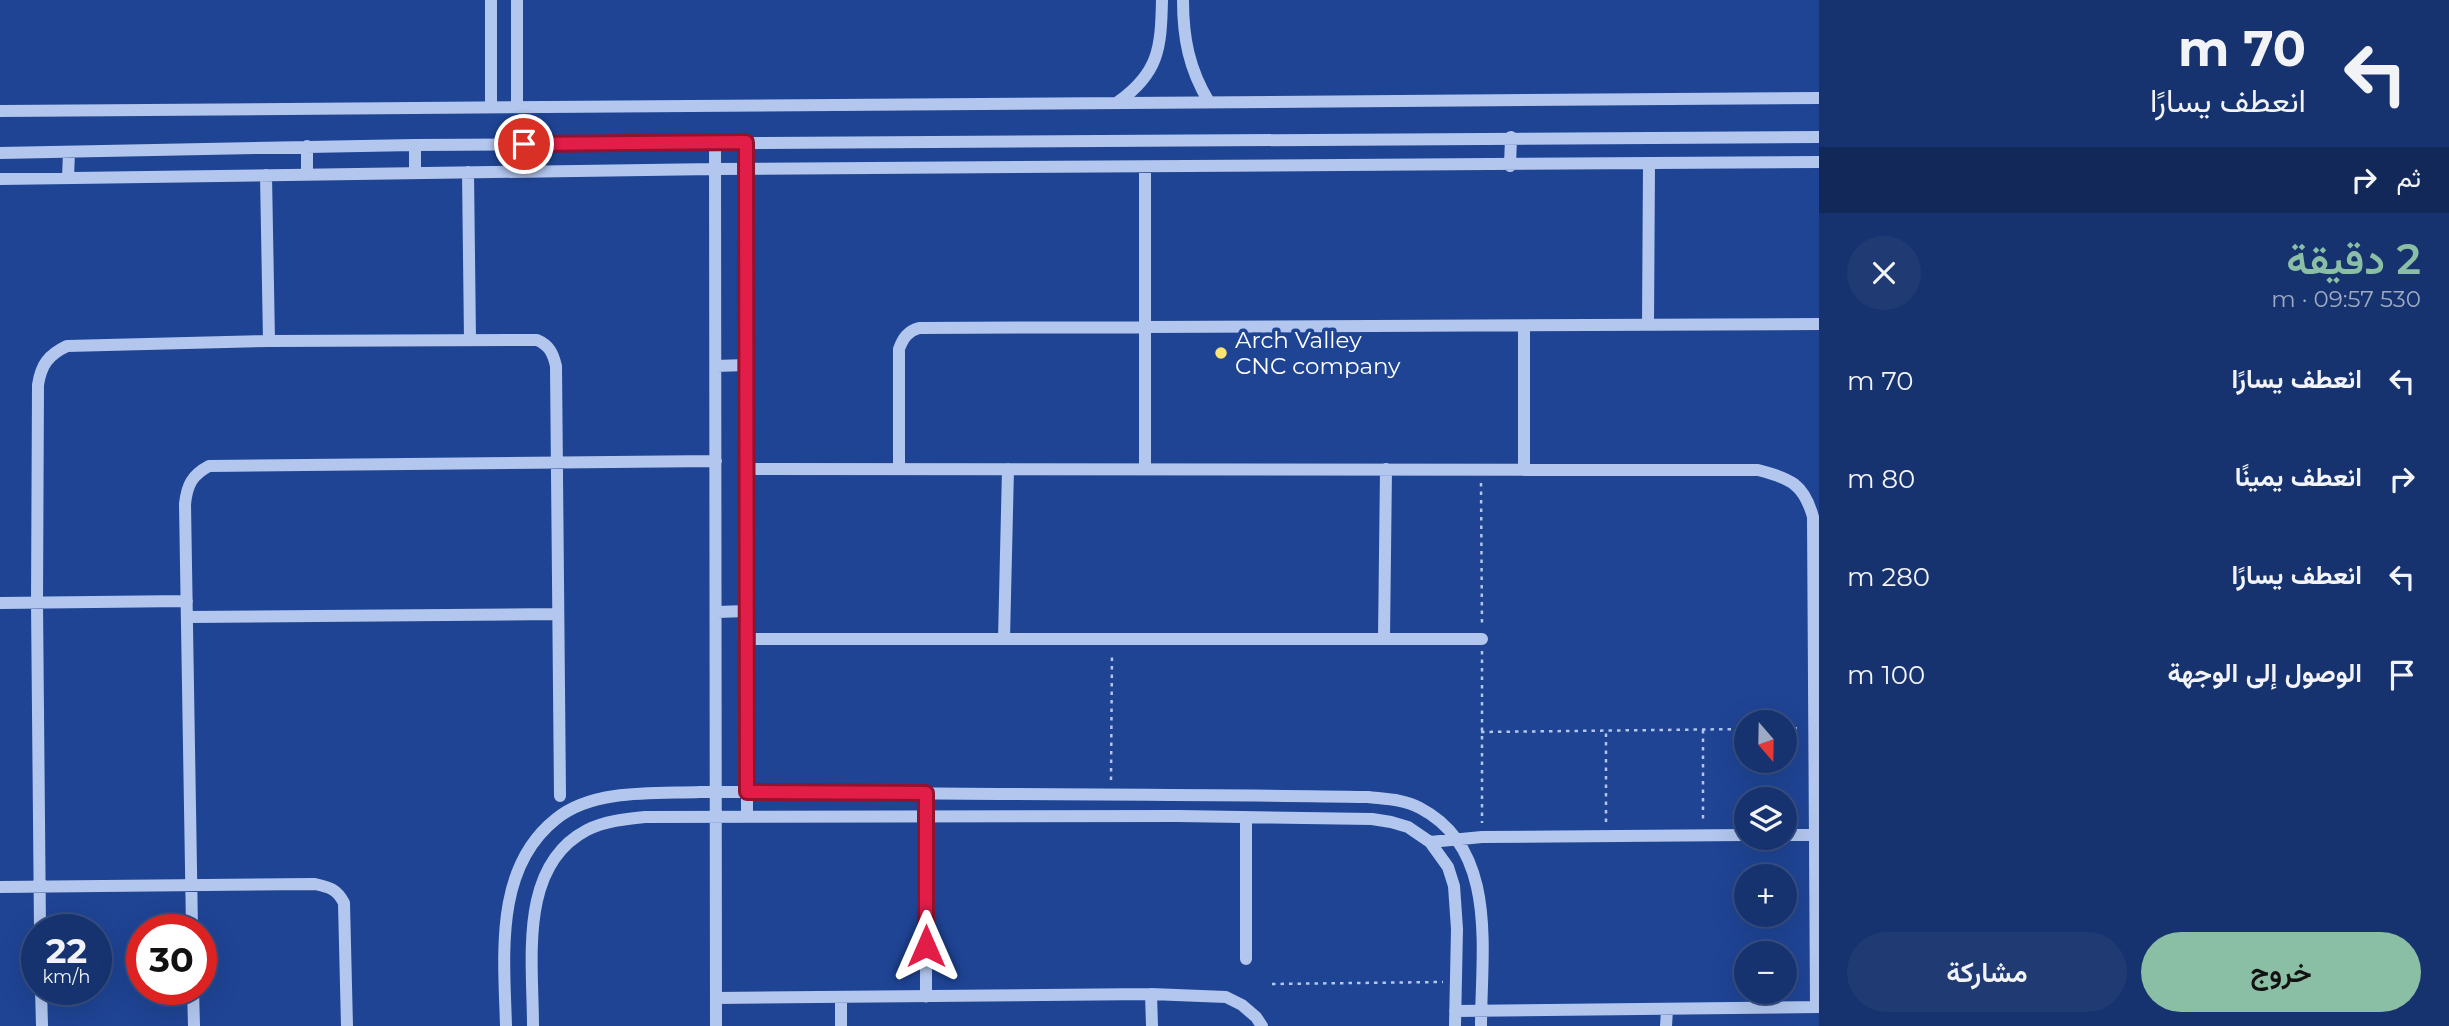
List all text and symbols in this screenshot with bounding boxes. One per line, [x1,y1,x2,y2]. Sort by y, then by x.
text: 70 m [2178,19,2306,78]
icon: left [2330,28,2421,119]
text: انعطف يسارًا [2150,81,2306,120]
pin [494,114,554,174]
icon: arrive [505,125,543,163]
icon: right [2345,161,2383,199]
text: ثم [2397,162,2421,194]
text: 2 دقيقة [2286,233,2421,285]
button: close [1847,236,1921,310]
text: 530 m · 09:57 [2271,285,2421,313]
place label: Arch Valley CNC company [1235,326,1401,380]
marker: Arch Valley CNC company [1213,345,1229,361]
icon: left [2383,362,2421,400]
text: انعطف يسارًا [2232,363,2362,395]
text: 70 m [1847,365,1913,397]
icon: right [2383,460,2421,498]
text: انعطف يمينًا [2235,461,2362,493]
text: 80 m [1847,463,1915,495]
icon: left [2383,558,2421,596]
text: انعطف يسارًا [2232,559,2362,591]
text: 280 m [1847,561,1930,593]
icon: arrive [2383,656,2421,694]
text: الوصول إلى الوجهة [2168,657,2362,689]
text: 100 m [1847,659,1925,691]
north arrow [1734,710,1797,774]
map controls [1734,710,1797,1004]
button: layers [1734,787,1797,850]
button: + [1734,864,1797,927]
position arrow [889,909,963,983]
speed limit sign: 30 [126,914,217,1005]
text: 22 [46,929,87,972]
button: مشاركة [1847,932,2127,1012]
button: خروج [2141,932,2421,1012]
button: − [1734,941,1797,1004]
text: km/h [42,966,91,988]

